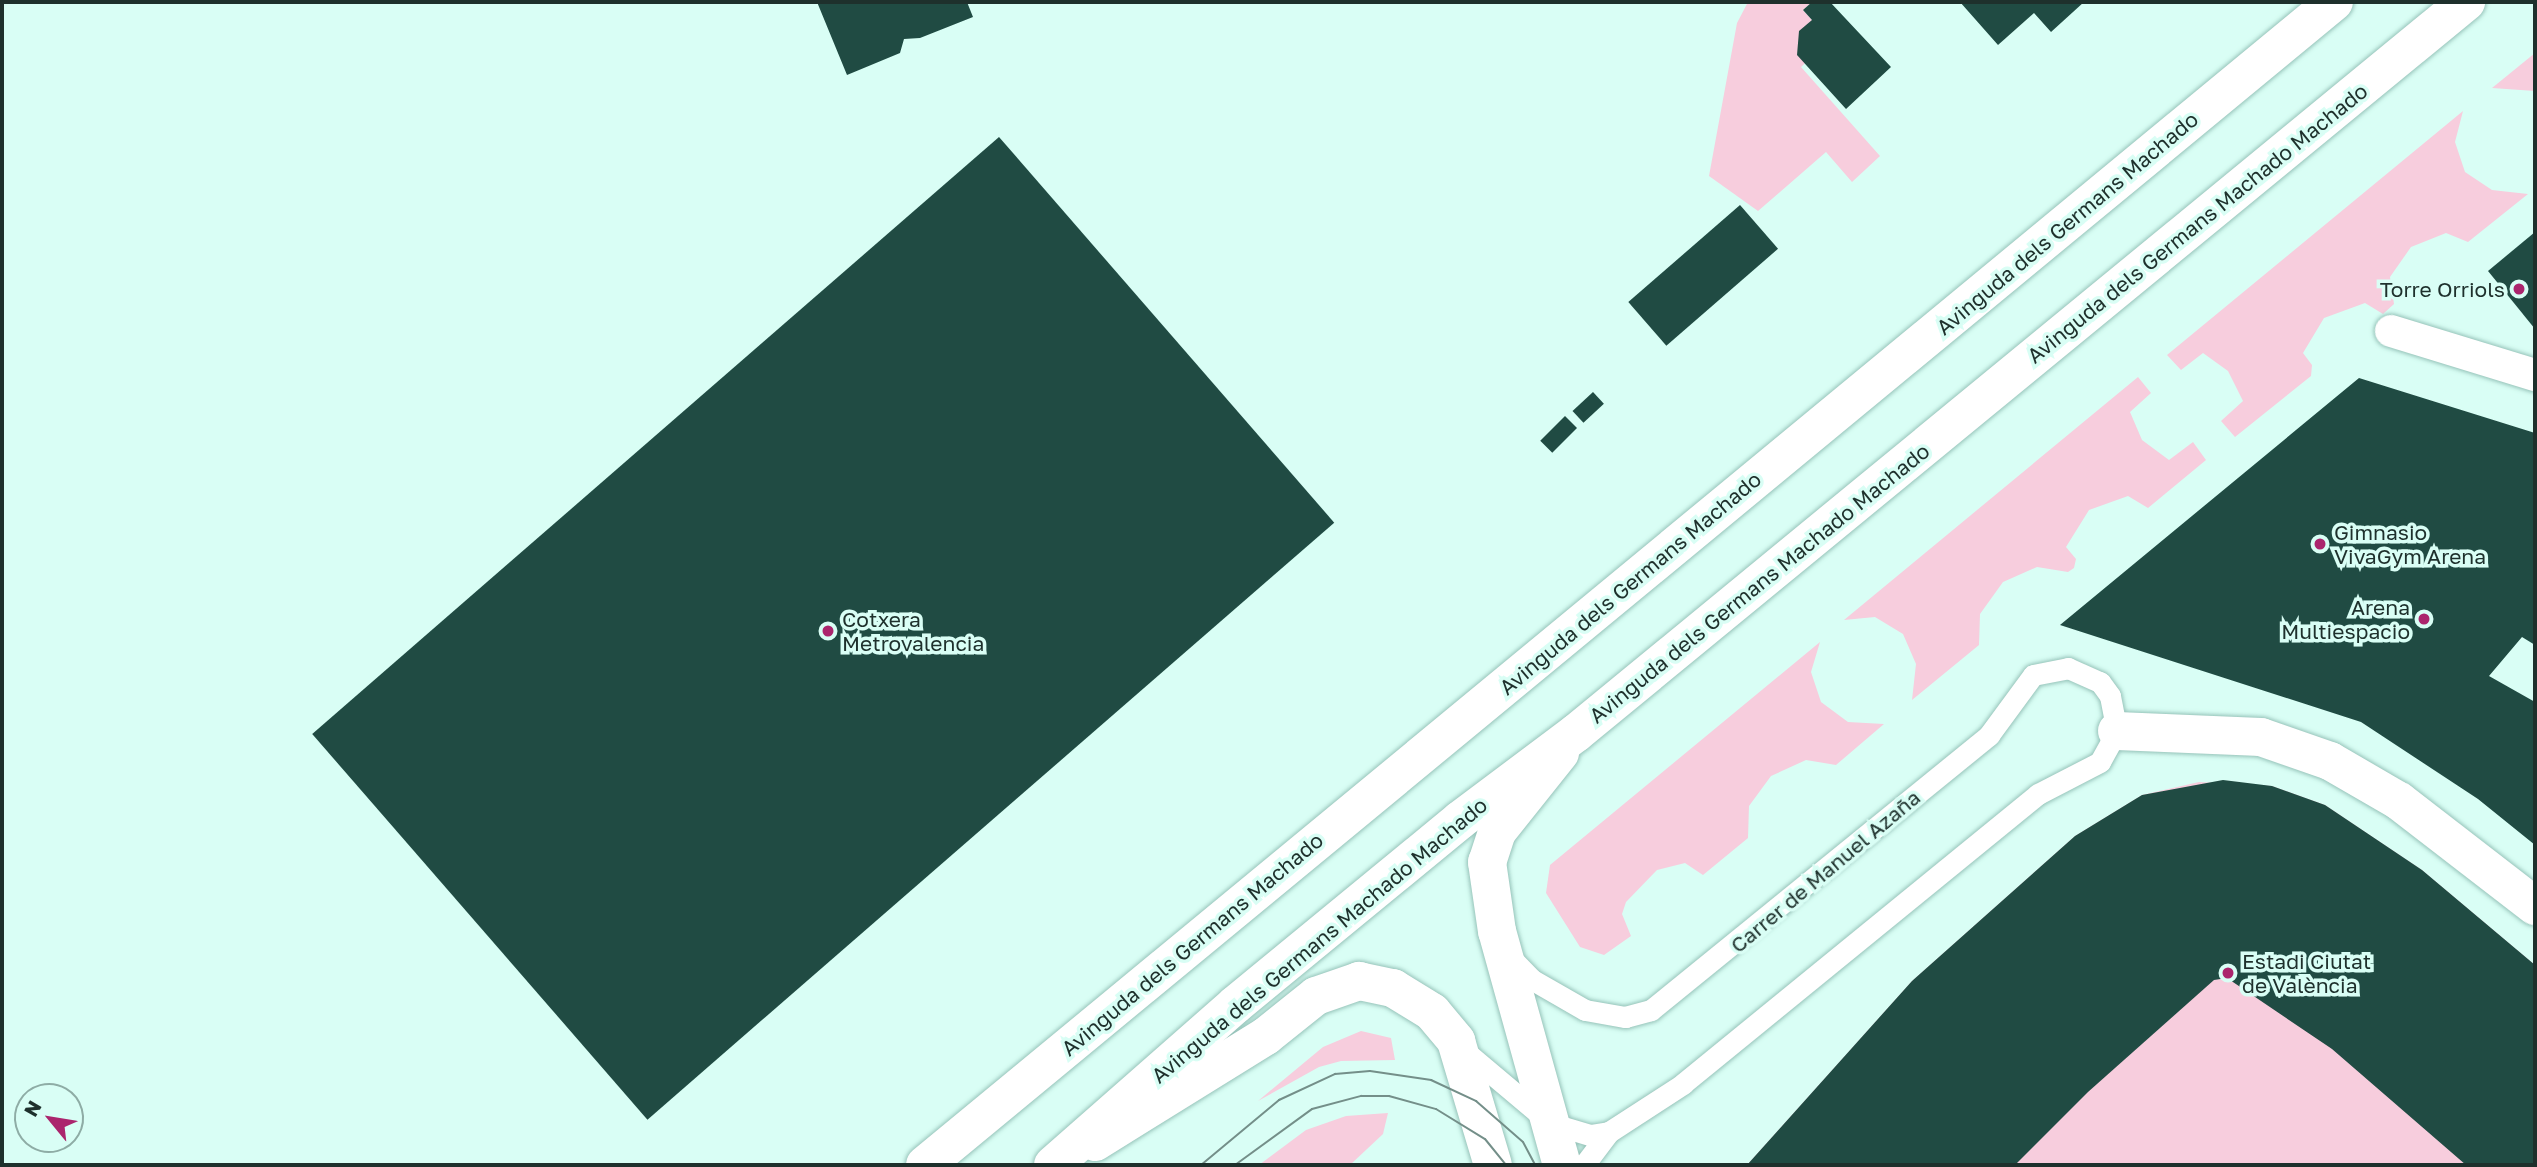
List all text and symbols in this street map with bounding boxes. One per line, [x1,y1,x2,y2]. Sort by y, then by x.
street label: Avinguda dels Germans Machado Machado [2022,78,2372,368]
street label: Avinguda dels Germans Machado [1931,106,2203,340]
place label: Torre Orriols [2380,276,2505,302]
marker: Torre Orriols [2511,281,2527,297]
street label: Avinguda dels Germans Machado Machado [1584,438,1934,728]
street label: Avinguda dels Germans Machado [1494,466,1766,700]
place label: Gimnasio VivaGym Arena [2334,519,2486,569]
marker: Gimnasio VivaGym Arena [2312,536,2328,552]
place label: Arena Multiespacio [2281,594,2410,644]
place label: Cotxera Metrovalencia [842,606,984,656]
marker: Arena Multiespacio [2416,611,2432,627]
marker: Cotxera Metrovalencia [820,623,836,639]
street label: Carrer de Manuel Azaña [1725,784,1925,958]
street label: Avinguda dels Germans Machado Machado [1146,792,1492,1088]
street label: Avinguda dels Germans Machado [1056,827,1328,1061]
place label: Estadi Ciutat de València [2242,948,2371,998]
marker: Estadi Ciutat de València [2220,965,2236,981]
north arrow [14,1083,84,1153]
text: N [19,1096,46,1120]

